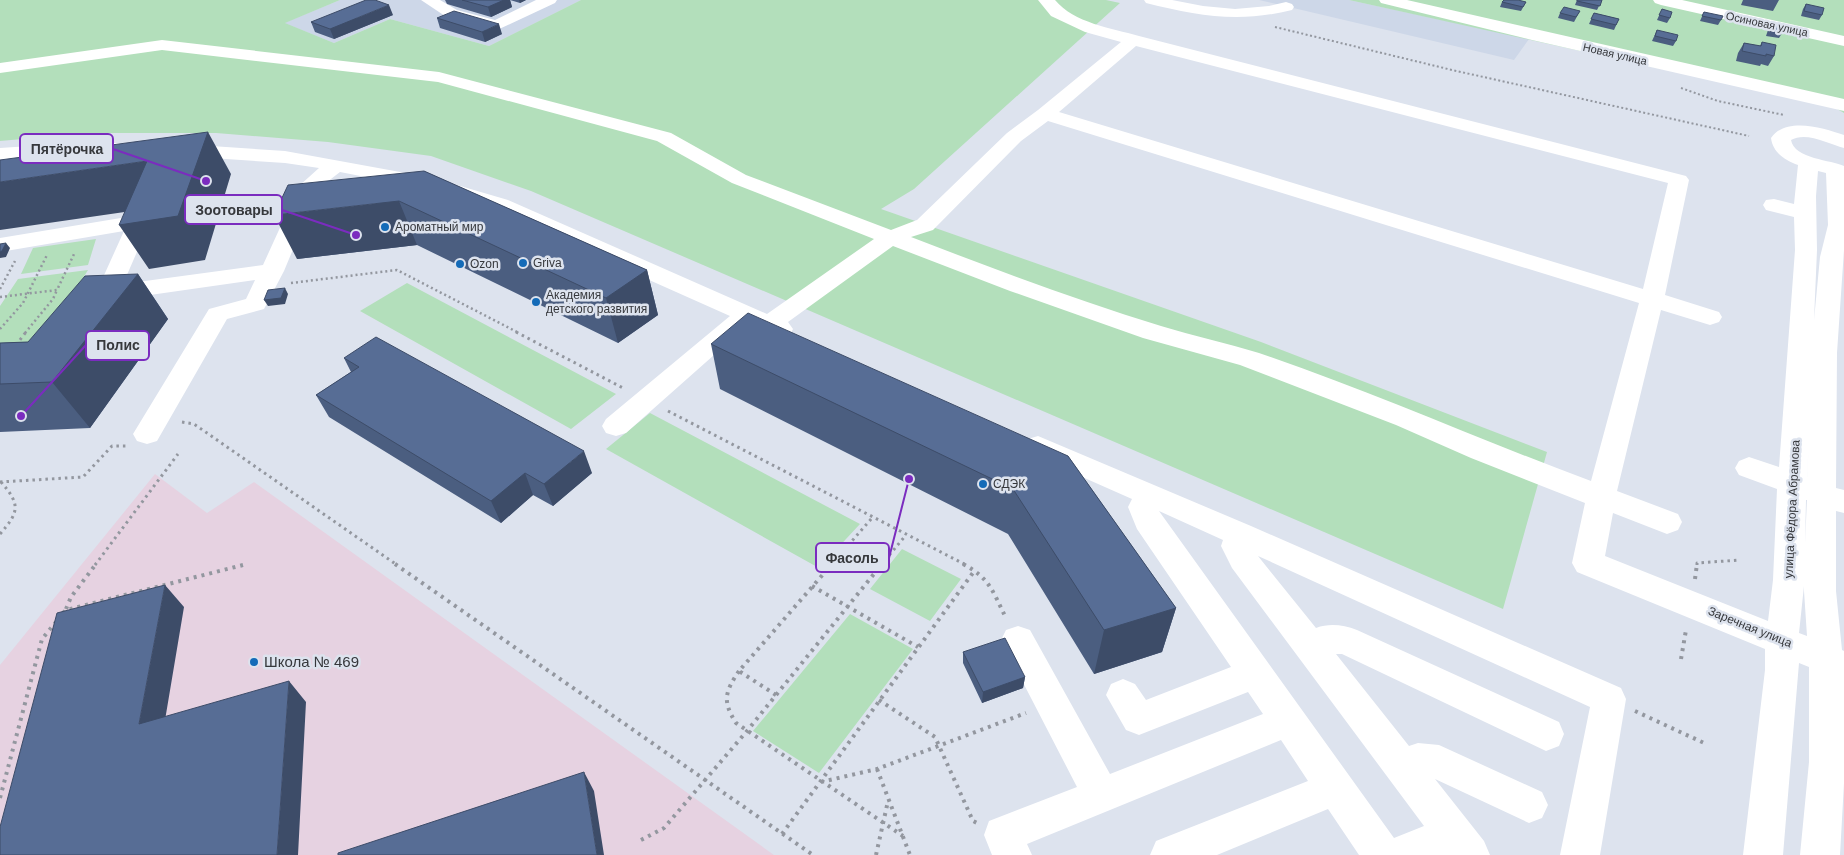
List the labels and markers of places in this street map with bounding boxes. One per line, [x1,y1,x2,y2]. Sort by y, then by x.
callout: Пятёрочка [20,134,113,163]
callout: Зоотовары [185,195,282,224]
place label: Ароматный мир [395,220,484,234]
marker: Ароматный мир [379,221,391,233]
place label: Griva [533,256,562,270]
place label: Ozon [470,257,499,271]
marker: Griva [517,257,529,269]
marker: Ozon [454,258,466,270]
place label: Академия детского развития [546,288,647,316]
marker: Академия детского развития [530,296,542,308]
callout: Полис [86,331,149,360]
place label: СДЭК [993,477,1025,491]
marker: СДЭК [977,478,989,490]
callout: Фасоль [816,543,889,572]
place label: Школа № 469 [264,653,359,670]
marker: Школа № 469 [248,656,260,668]

